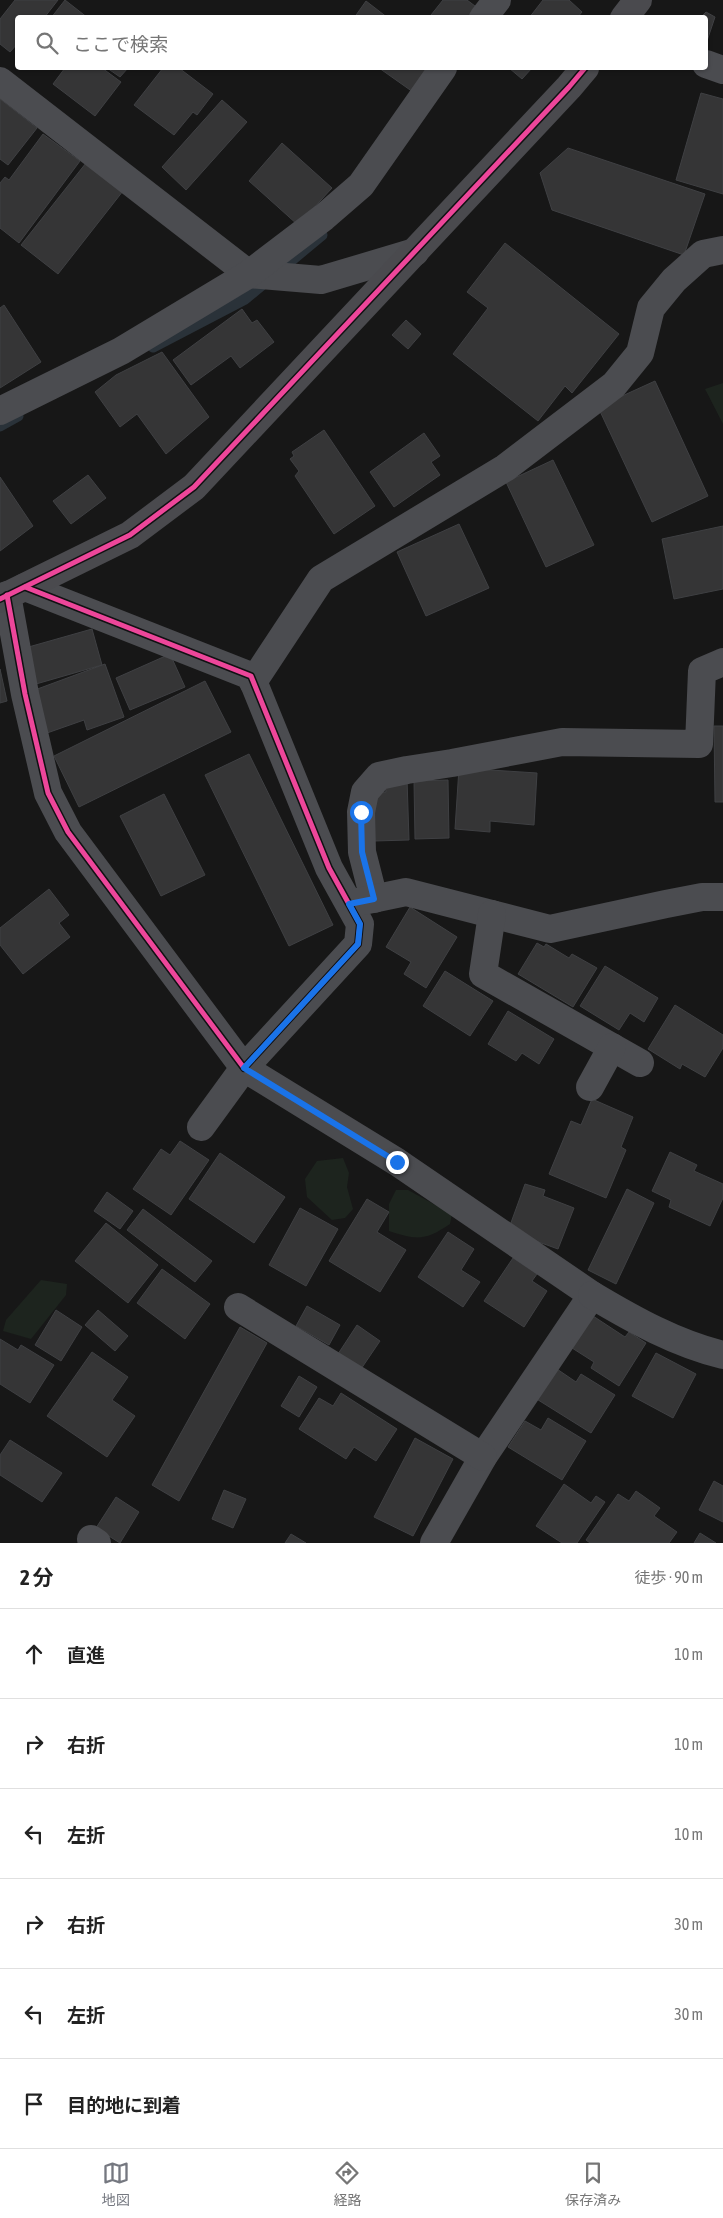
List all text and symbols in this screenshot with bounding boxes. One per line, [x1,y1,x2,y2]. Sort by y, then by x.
search box [15,15,708,70]
icon: search [33,29,61,57]
text: ここで検索 [73,33,168,55]
route start [350,801,373,824]
route end [386,1151,409,1174]
text: 2 分 [20,1565,54,1589]
text: 徒歩 · 90 m [634,1568,703,1586]
icon: ahead [20,1640,48,1668]
text: 直進 [67,1644,105,1666]
text: 10 m [674,1645,703,1663]
icon: right [20,1730,48,1758]
text: 右折 [67,1734,105,1756]
text: 10 m [674,1735,703,1753]
icon: left [20,1820,48,1848]
text: 左折 [67,1824,105,1846]
text: 10 m [674,1825,703,1843]
icon: right [20,1910,48,1938]
text: 右折 [67,1914,105,1936]
text: 30 m [674,1915,703,1933]
icon: left [20,2000,48,2028]
text: 左折 [67,2004,105,2026]
text: 30 m [674,2005,703,2023]
icon: arrive [20,2090,48,2118]
text: 目的地に到着 [67,2094,181,2116]
tab: 地図 [102,2159,130,2209]
tab: 経路 [333,2159,361,2209]
tab: 保存済み [565,2159,621,2209]

